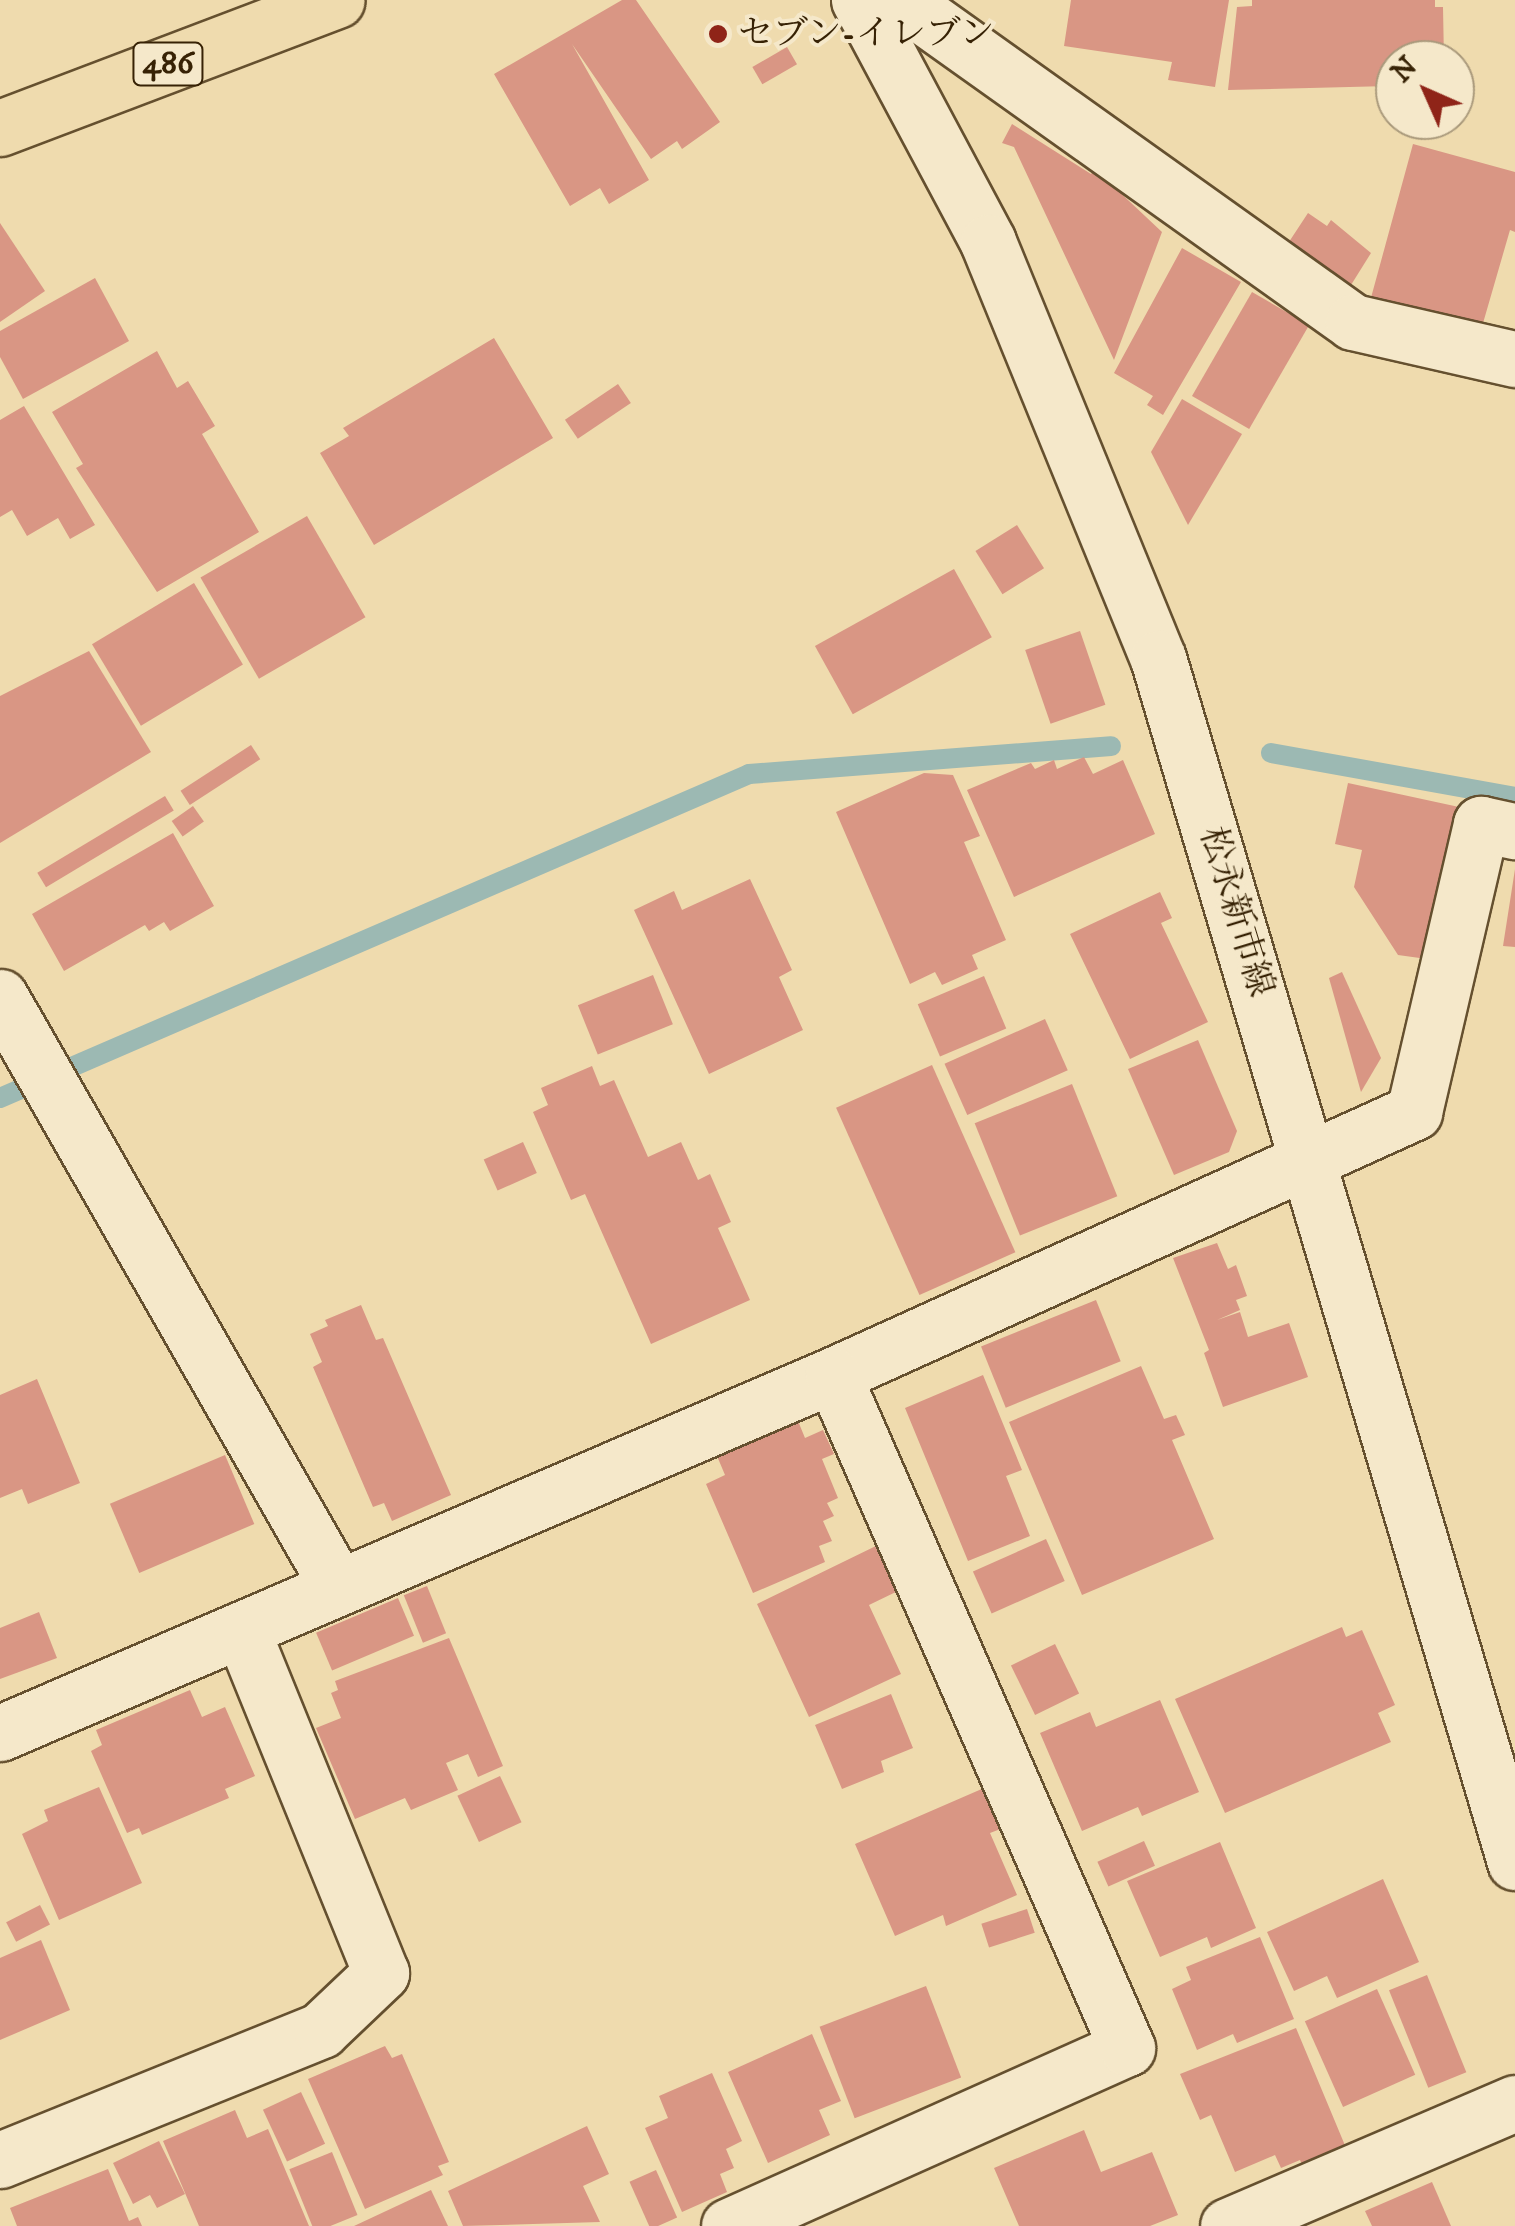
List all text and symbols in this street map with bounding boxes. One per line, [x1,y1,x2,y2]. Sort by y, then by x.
place label: セブン-イレブン [738,13,997,55]
marker: セブン-イレブン [707,23,729,45]
road number: 486 [130,37,206,91]
north arrow [1375,40,1475,140]
text: N [1384,49,1425,90]
street label: 松永新市線 [1190,822,1282,1002]

